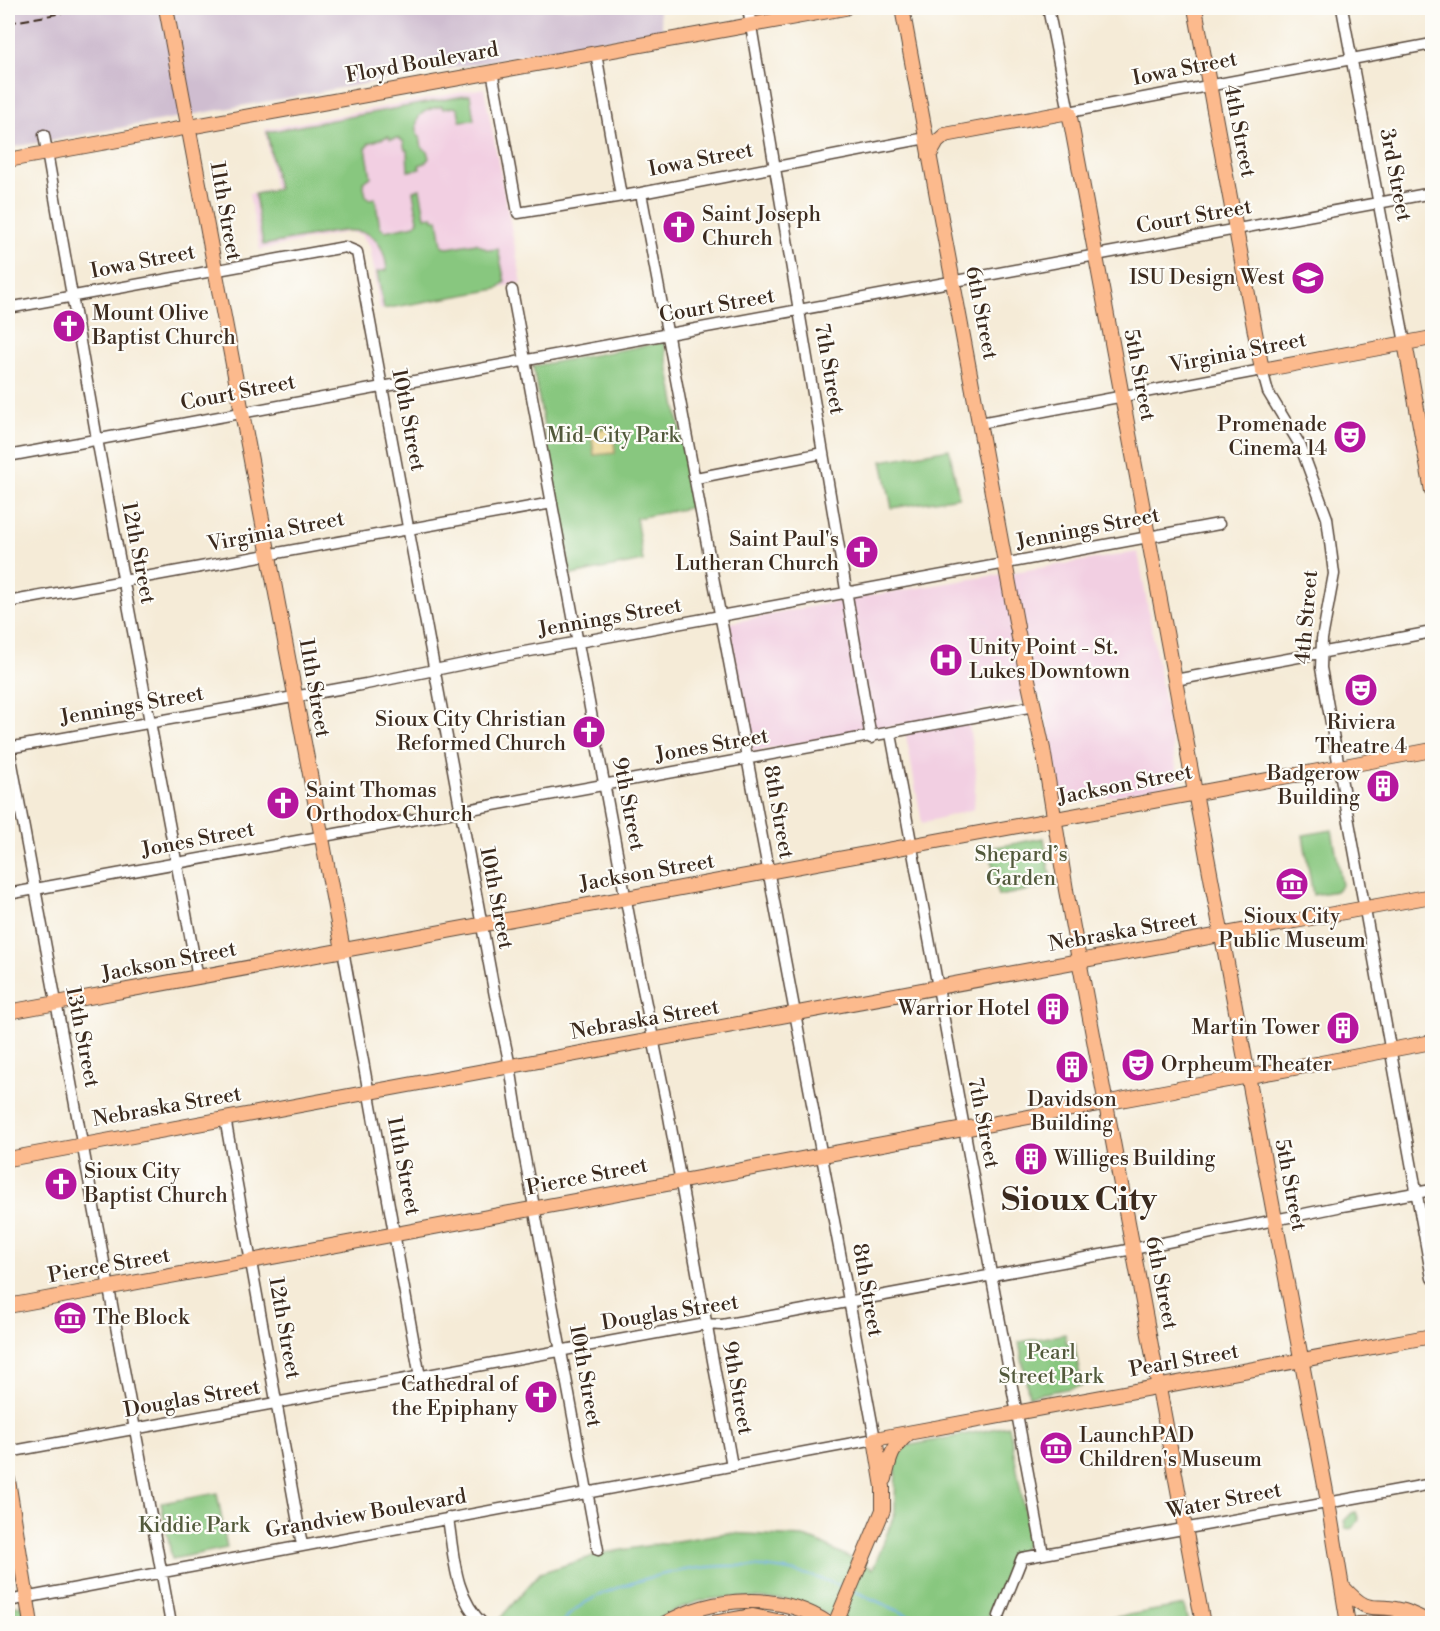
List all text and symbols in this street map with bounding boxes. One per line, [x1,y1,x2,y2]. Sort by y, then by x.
street label: Floyd Boulevard [344,37,500,89]
street label: Iowa Street [1130,46,1240,92]
street label: 4th Street [1217,82,1261,180]
street label: 3rd Street [1373,126,1417,224]
street label: Iowa Street [646,137,756,183]
street label: 11th Street [203,159,247,263]
street label: Court Street [1134,194,1254,240]
place label: Saint Joseph Church [702,202,822,252]
church icon: Saint Joseph Church [661,209,697,245]
street label: Iowa Street [88,239,198,285]
school or university icon: ISU Design West [1290,260,1326,296]
street label: 6th Street [959,264,1003,362]
place label: ISU Design West [1129,265,1286,291]
street label: Court Street [657,283,777,329]
place label: Mount Olive Baptist Church [91,301,236,351]
church icon: Mount Olive Baptist Church [51,308,87,344]
street label: 7th Street [808,321,850,417]
street label: 5th Street [1117,327,1161,424]
street label: Virginia Street [1166,327,1309,379]
street label: 10th Street [385,367,431,474]
street label: Court Street [178,369,298,417]
place label: Promenade Cinema 14 [1217,412,1327,462]
theatre icon: Promenade Cinema 14 [1332,419,1368,455]
park label: Mid-City Park [547,423,680,449]
street label: 12th Street [115,500,161,607]
street label: Jennings Street [1013,502,1162,556]
street label: Virginia Street [204,506,347,558]
place label: Saint Paul's Lutheran Church [675,527,839,577]
church icon: Saint Paul's Lutheran Church [844,534,880,570]
street label: 4th Street [1290,568,1324,665]
street label: Jennings Street [535,592,684,644]
place label: Unity Point - St. Lukes Downtown [969,635,1131,685]
street label: 11th Street [292,636,336,740]
hospital icon: Unity Point - St. Lukes Downtown [928,642,964,678]
theatre icon: Riviera Theatre 4 [1343,672,1379,708]
street label: Jennings Street [57,680,206,732]
place label: Sioux City Christian Reformed Church [375,707,566,757]
place label: Riviera Theatre 4 [1315,710,1407,760]
church icon: Sioux City Christian Reformed Church [571,714,607,750]
street label: Jones Street [652,723,771,769]
street label: 9th Street [606,755,650,853]
street label: Jackson Street [1054,759,1195,811]
place label: Badgerow Building [1266,761,1361,811]
street label: 8th Street [757,763,799,861]
building icon: Badgerow Building [1365,768,1401,804]
place label: Saint Thomas Orthodox Church [306,778,474,828]
church icon: Saint Thomas Orthodox Church [265,785,301,821]
street label: Jones Street [138,816,257,864]
park label: Shepard’s Garden [974,842,1068,892]
street label: 10th Street [473,845,519,952]
street label: Jackson Street [576,848,717,898]
museum icon: Sioux City Public Museum [1274,866,1310,902]
place label: Sioux City Public Museum [1218,904,1366,954]
street label: Nebraska Street [1047,906,1200,958]
street label: Jackson Street [98,936,239,988]
street label: 13th Street [59,984,105,1090]
building icon: Warrior Hotel [1035,991,1071,1027]
street label: Nebraska Street [569,994,722,1046]
place label: Warrior Hotel [897,996,1030,1022]
building icon: Martin Tower [1325,1010,1361,1046]
place label: Martin Tower [1192,1015,1320,1041]
theatre icon: Orpheum Theater [1120,1047,1156,1083]
building icon: Davidson Building [1054,1049,1090,1085]
place label: Orpheum Theater [1161,1052,1332,1078]
street label: 7th Street [961,1075,1005,1171]
street label: Nebraska Street [91,1081,244,1133]
place label: Davidson Building [1027,1087,1117,1137]
street label: 11th Street [381,1114,425,1218]
street label: 5th Street [1268,1137,1312,1234]
building icon: Williges Building [1013,1141,1049,1177]
place label: Williges Building [1053,1146,1216,1172]
street label: Pierce Street [524,1152,651,1202]
place label: Sioux City Baptist Church [83,1159,228,1209]
church icon: Sioux City Baptist Church [43,1166,79,1202]
district label: Sioux City [1001,1180,1157,1221]
street label: 6th Street [1139,1234,1183,1332]
street label: 8th Street [846,1241,888,1339]
street label: Pierce Street [46,1242,173,1290]
street label: 12th Street [262,1275,306,1382]
street label: Douglas Street [600,1289,741,1337]
museum icon: The Block [52,1300,88,1336]
place label: The Block [93,1305,190,1331]
street label: 10th Street [563,1323,607,1430]
street label: 9th Street [716,1339,758,1437]
street label: Pearl Street [1127,1339,1241,1383]
park label: Pearl Street Park [998,1340,1105,1390]
place label: Cathedral of the Epiphany [391,1372,519,1422]
street label: Douglas Street [122,1374,263,1424]
church icon: Cathedral of the Epiphany [523,1379,559,1415]
place label: LaunchPAD Children's Museum [1079,1423,1262,1473]
museum icon: LaunchPAD Children's Museum [1038,1430,1074,1466]
street label: Water Street [1163,1477,1284,1525]
street label: Grandview Boulevard [263,1484,469,1544]
park label: Kiddie Park [138,1513,251,1539]

